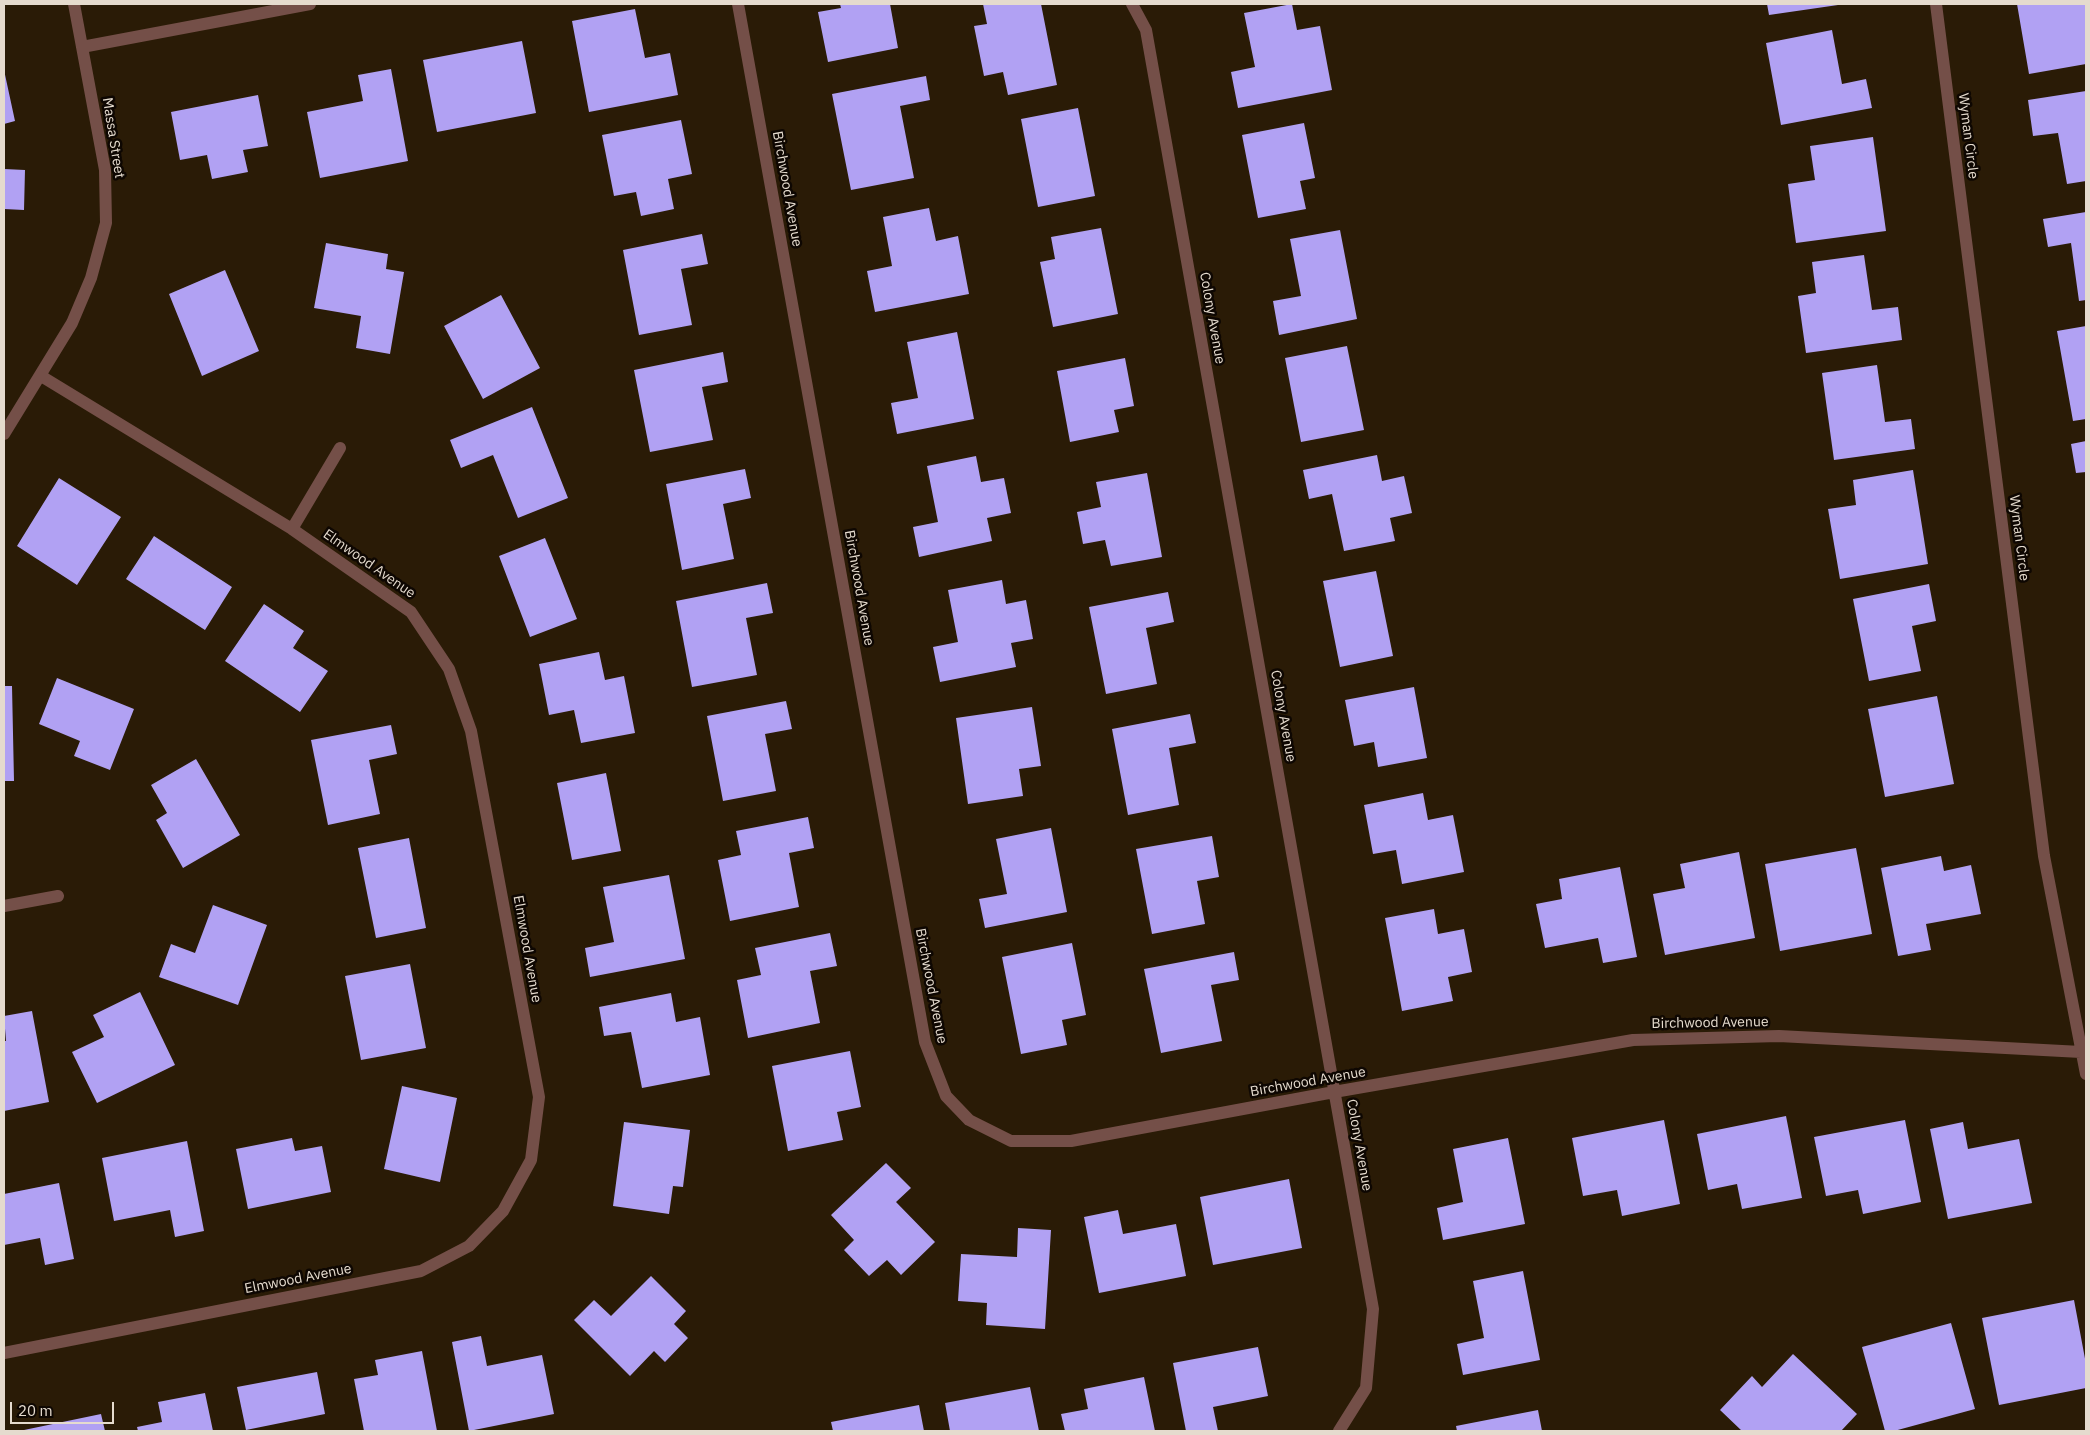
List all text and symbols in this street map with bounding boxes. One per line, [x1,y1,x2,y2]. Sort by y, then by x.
street label: Wyman Circle [1954,92,1982,180]
street label: Massa Street [98,96,128,180]
street label: Birchwood Avenue [769,130,805,248]
street label: Colony Avenue [1196,271,1228,365]
street label: Wyman Circle [2005,494,2033,582]
street label: Elmwood Avenue [320,526,418,602]
street label: Birchwood Avenue [841,529,877,647]
street label: Colony Avenue [1267,669,1299,763]
street label: Elmwood Avenue [509,894,545,1004]
street label: Birchwood Avenue [912,927,950,1045]
street label: Birchwood Avenue [1651,1014,1769,1032]
street label: Birchwood Avenue [1249,1064,1367,1100]
street label: Colony Avenue [1343,1098,1375,1192]
street label: Elmwood Avenue [243,1260,353,1298]
scale bar [12,1392,116,1424]
text: 20 m [18,1401,53,1420]

